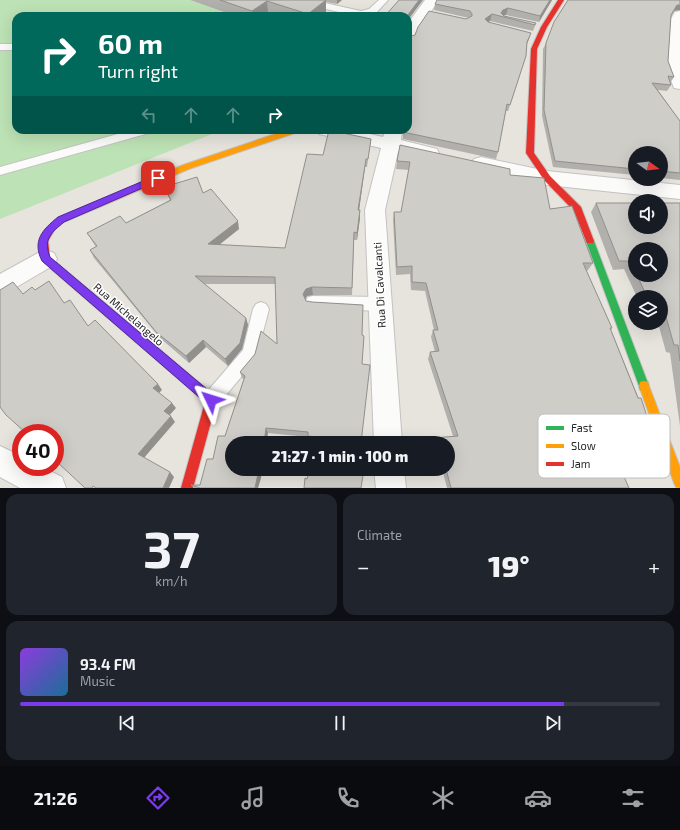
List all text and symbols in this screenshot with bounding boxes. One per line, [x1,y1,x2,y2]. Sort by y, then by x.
text: 60 m [98,26,163,60]
icon: right [32,28,84,80]
text: Turn right [98,60,178,82]
icon: left [138,104,160,126]
icon: ahead [180,104,202,126]
icon: ahead [222,104,244,126]
icon: right [264,104,286,126]
north arrow [628,146,668,186]
map controls [628,146,668,330]
pin [141,161,175,195]
icon: arrive [147,167,169,189]
button: sound [628,194,668,234]
street label: Rua Di Cavalcanti [370,242,388,328]
button: search [628,242,668,282]
street label: Rua Michelangelo [91,280,167,348]
button: layers [628,290,668,330]
position arrow [190,379,232,421]
legend [538,414,670,478]
text: Fast [571,421,593,434]
speed limit sign: 40 [12,424,64,476]
text: Slow [571,439,596,452]
text: 21:27 · 1 min · 100 m [272,447,408,465]
text: Jam [571,457,590,470]
text: 37 [143,516,200,578]
text: Climate [357,527,402,543]
text: 19° [488,547,530,583]
text: − [357,553,370,579]
text: + [648,553,660,579]
text: km/h [155,573,188,589]
text: 93.4 FM [80,655,136,673]
text: Music [80,673,115,689]
icon: previous [116,712,138,734]
icon: pause [329,712,351,734]
icon: next [542,712,564,734]
icon: directions [144,784,172,812]
icon: music [239,784,267,812]
icon: phone [334,784,362,812]
icon: climate [429,784,457,812]
icon: car [524,784,552,812]
icon: filters [619,784,647,812]
text: 21:26 [33,787,77,809]

